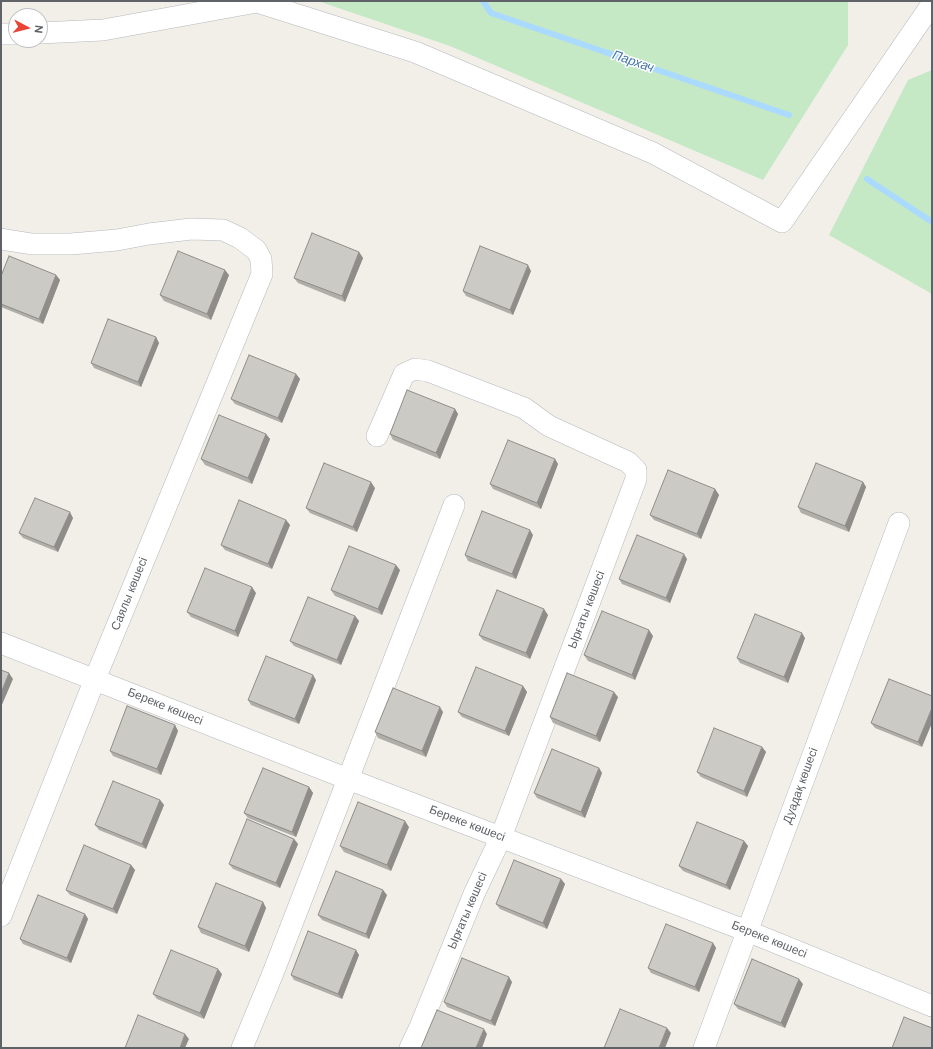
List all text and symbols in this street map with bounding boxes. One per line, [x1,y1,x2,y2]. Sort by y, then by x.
north arrow [8,8,48,48]
text: N [31,25,46,34]
water label: Пархач [610,48,656,76]
street label: Саялы көшесі [109,555,151,633]
street label: Ырғаты көшесі [566,569,608,651]
street label: Береке көшесі [125,685,205,729]
street label: Дуадақ көшесі [781,746,821,826]
street label: Береке көшесі [427,803,507,845]
street label: Ырғаты көшесі [445,870,491,952]
street label: Береке көшесі [729,918,809,962]

